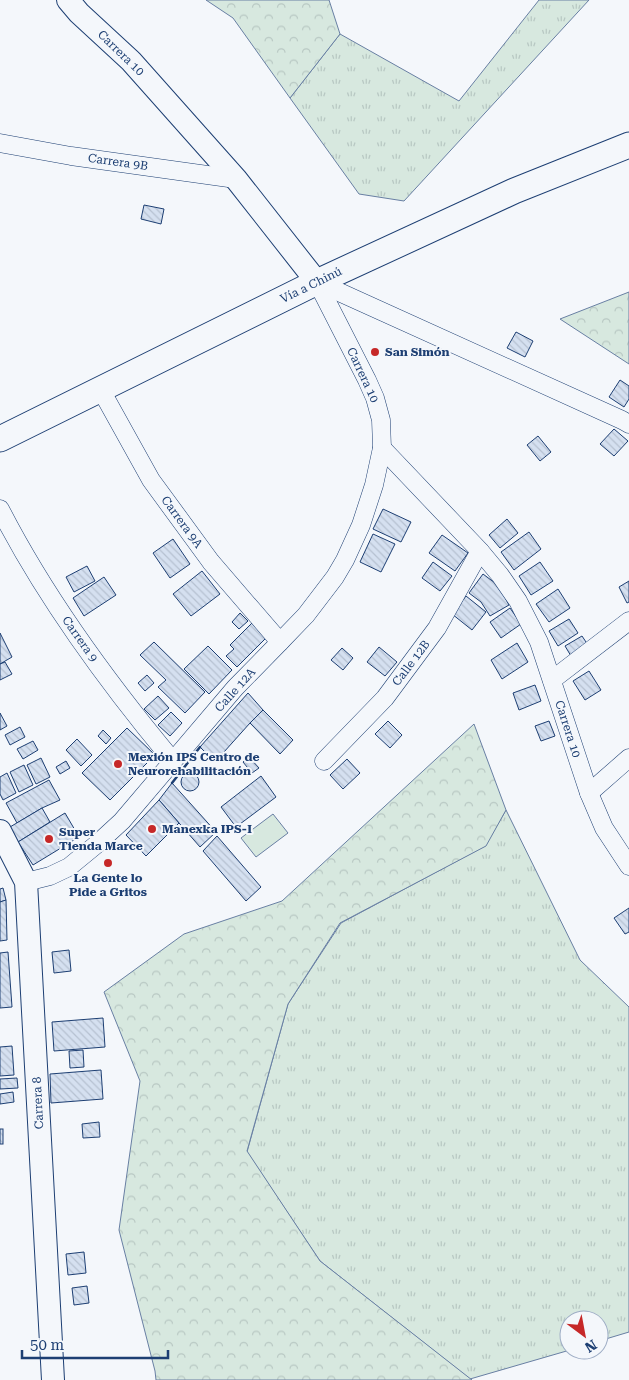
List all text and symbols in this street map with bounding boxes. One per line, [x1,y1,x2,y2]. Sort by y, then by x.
street label: Carrera 10 [95,27,147,79]
street label: Carrera 9B [87,151,149,173]
street label: Vía a Chinú [278,264,344,306]
street label: Carrera 10 [344,345,382,405]
place label: San Simón [385,345,450,359]
marker: San Simón [369,346,381,358]
street label: Carrera 9A [158,493,206,551]
street label: Carrera 9 [59,613,101,665]
street label: Calle 12B [389,637,433,689]
street label: Calle 12A [212,665,259,715]
street label: Carrera 10 [552,699,584,760]
place label: Mexión IPS Centro de Neurorehabilitación [128,750,260,778]
marker: Mexión IPS Centro de Neurorehabilitación [112,758,124,770]
place label: Manexka IPS-I [162,822,252,836]
marker: Manexka IPS-I [146,823,158,835]
place label: Super Tienda Marce [59,825,143,853]
marker: Super Tienda Marce [43,833,55,845]
marker: La Gente lo Pide a Gritos [102,857,114,869]
place label: La Gente lo Pide a Gritos [69,871,147,899]
street label: Carrera 8 [30,1076,46,1130]
north arrow [559,1310,609,1360]
scale bar [22,1328,169,1360]
text: 50 m [30,1336,65,1354]
text: N [582,1336,600,1356]

